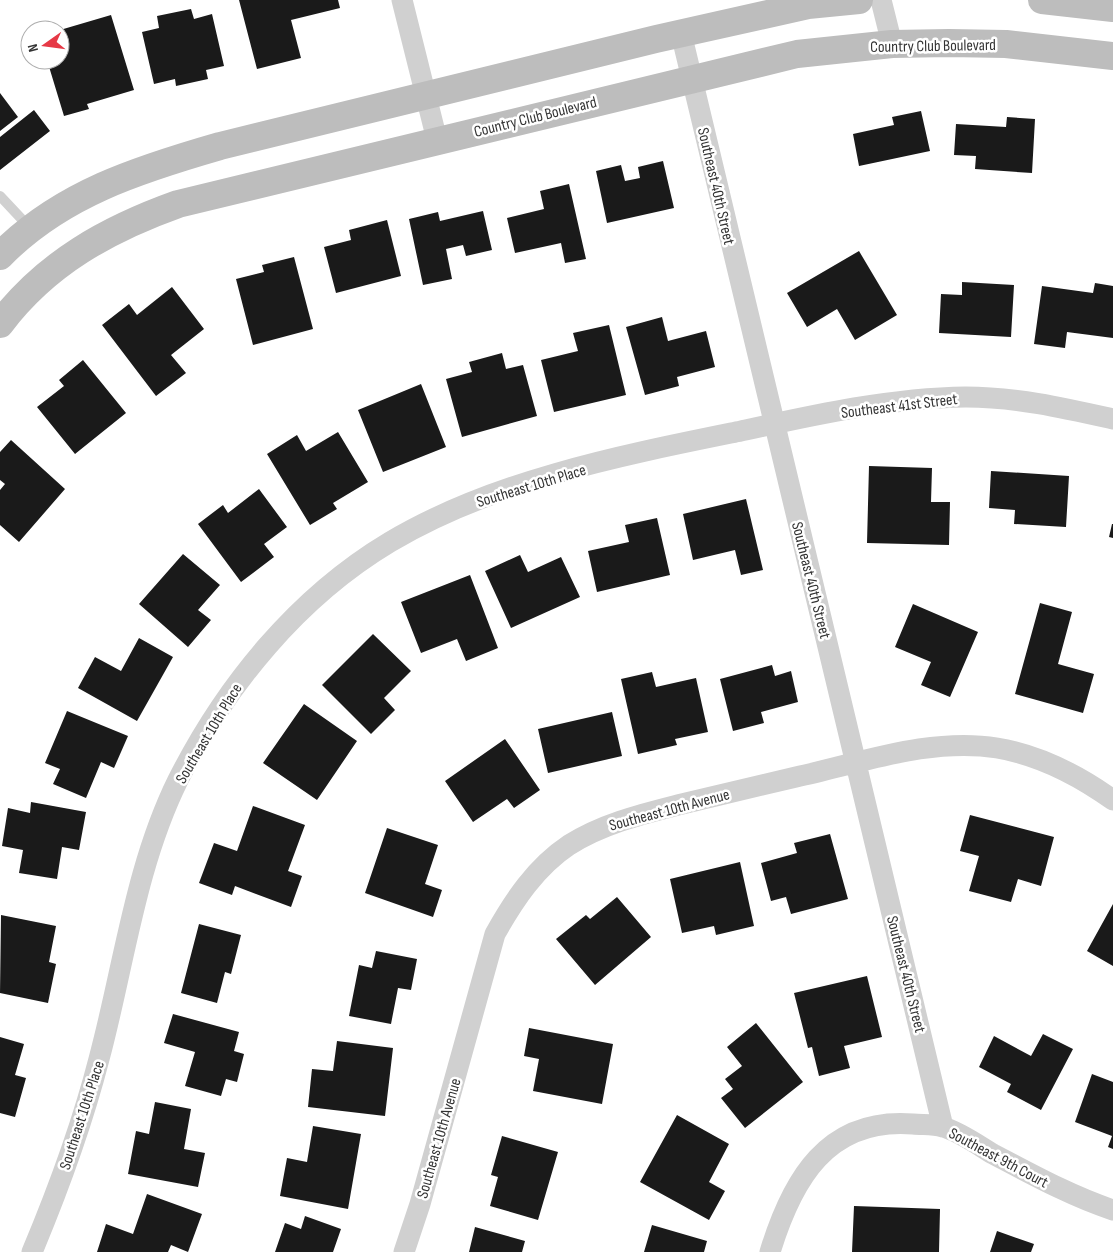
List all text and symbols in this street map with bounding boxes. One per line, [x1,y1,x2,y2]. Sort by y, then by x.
north arrow [20,20,70,70]
street label: Country Club Boulevard [870,36,996,57]
text: N [24,42,42,54]
street label: Country Club Boulevard [472,93,599,142]
street label: Southeast 40th Street [693,126,738,247]
street label: Southeast 41st Street [840,390,958,423]
street label: Southeast 10th Place [474,461,588,512]
street label: Southeast 40th Street [787,520,834,641]
street label: Southeast 10th Place [172,680,247,787]
street label: Southeast 10th Avenue [607,785,732,836]
street label: Southeast 40th Street [882,914,929,1035]
street label: Southeast 10th Place [56,1059,109,1172]
street label: Southeast 10th Avenue [413,1076,466,1201]
street label: Southeast 9th Court [945,1124,1051,1193]

